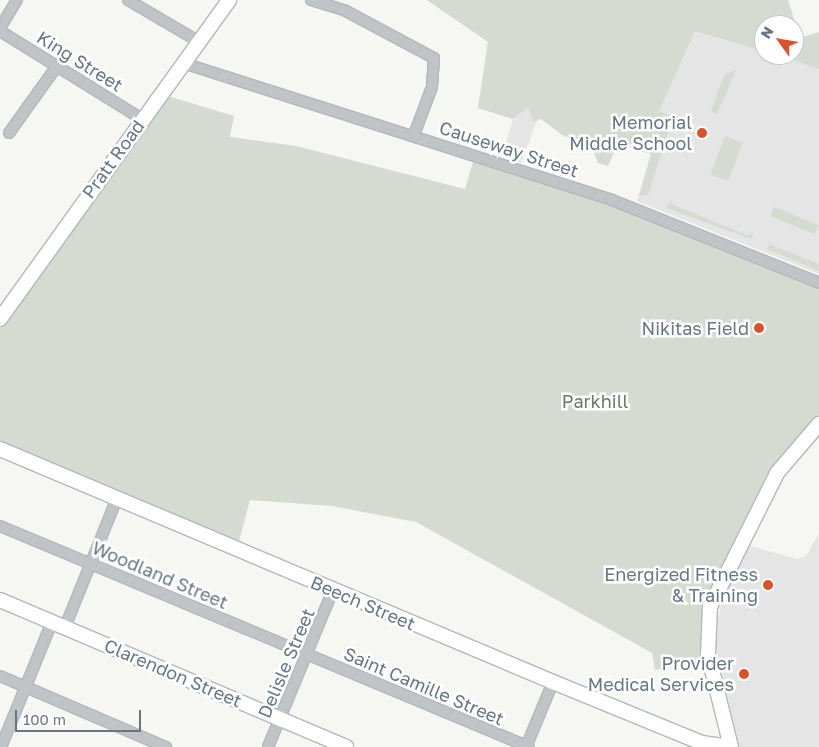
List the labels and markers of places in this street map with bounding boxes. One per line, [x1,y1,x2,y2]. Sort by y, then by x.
place label: Memorial Middle School [569,112,692,154]
marker: Memorial Middle School [696,127,708,139]
place label: Nikitas Field [641,317,749,339]
marker: Nikitas Field [753,322,765,334]
place label: Energized Fitness & Training [604,564,758,606]
marker: Energized Fitness & Training [762,579,774,591]
place label: Provider Medical Services [588,653,734,696]
marker: Provider Medical Services [738,668,750,680]

